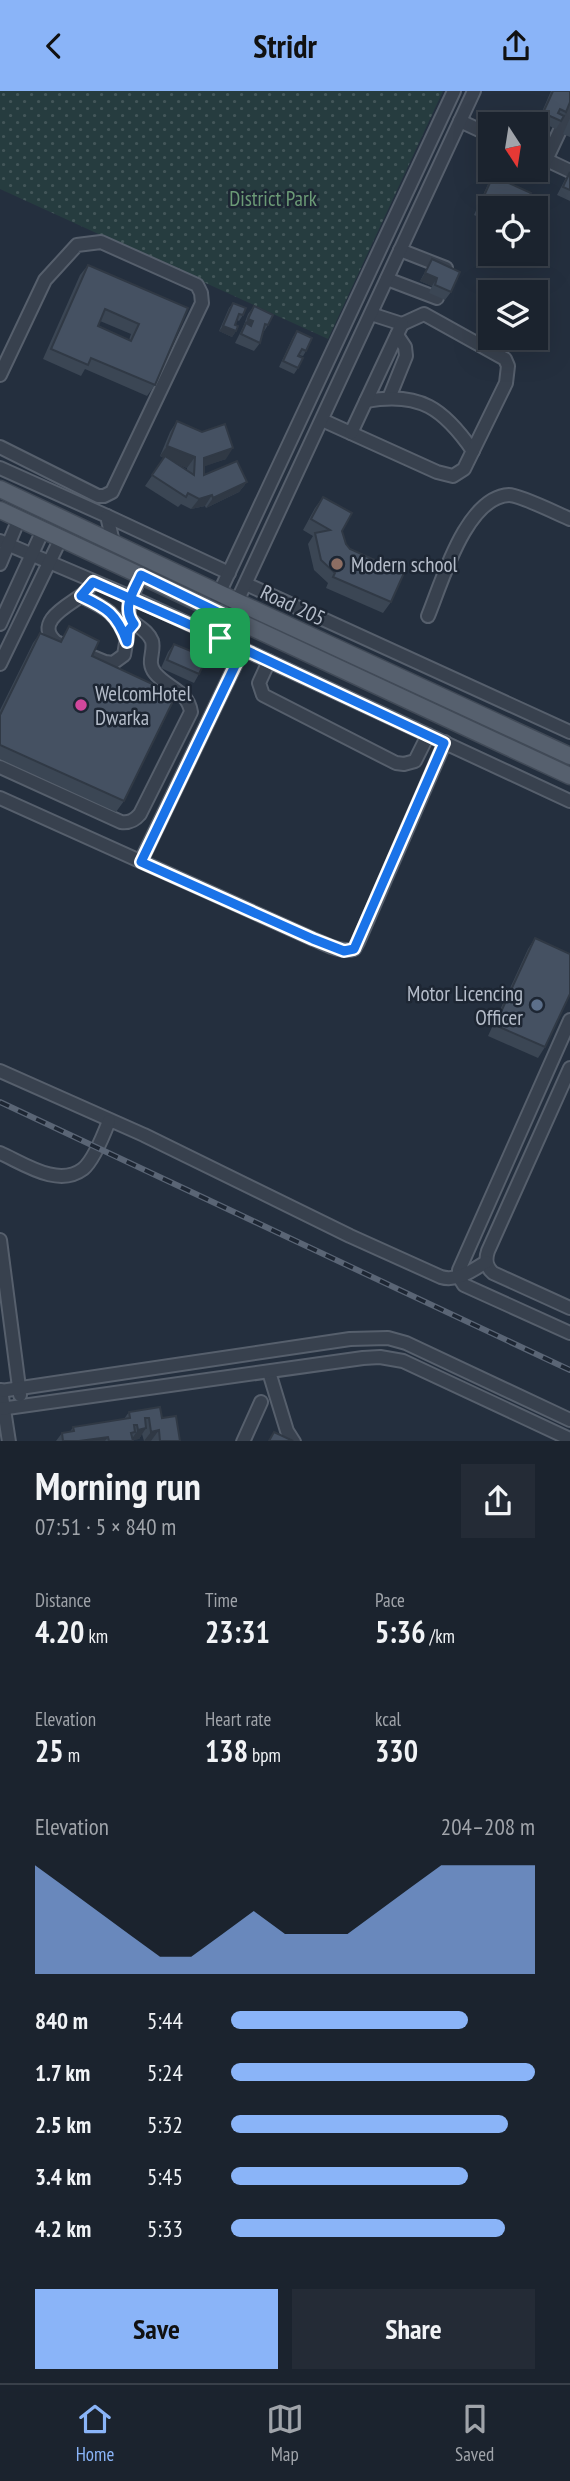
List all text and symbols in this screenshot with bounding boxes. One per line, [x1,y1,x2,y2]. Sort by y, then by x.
text: Stridr [253,25,317,67]
icon: back [35,27,73,65]
icon: share [497,27,535,65]
north arrow [478,112,548,182]
map controls [478,112,548,350]
park label: District Park [229,185,317,212]
button: locate [478,196,548,266]
button: layers [478,280,548,350]
place label: Modern school [351,551,458,578]
marker: Modern school [329,556,345,572]
street label: Road 205 [256,578,330,632]
pin [190,608,250,668]
icon: arrive [201,619,239,657]
place label: WelcomHotel Dwarka [95,680,191,731]
marker: WelcomHotel Dwarka [73,697,89,713]
place label: Motor Licencing Officer [407,980,523,1031]
marker: Motor Licencing Officer [529,997,545,1013]
text: Morning run [35,1461,201,1510]
button: share [461,1464,535,1538]
text: 07:51 · 5 × 840 m [35,1512,176,1541]
text: Distance [35,1588,91,1612]
text: Time [205,1588,238,1612]
text: Pace [375,1588,405,1612]
text: 4.20 [35,1612,84,1651]
text: 23:31 [205,1612,270,1651]
text: 5:36 [375,1612,426,1651]
text: km [84,1624,108,1648]
text: /km [426,1624,455,1648]
text: Elevation [35,1707,96,1731]
text: Heart rate [205,1707,271,1731]
text: kcal [375,1707,401,1731]
text: 25 [35,1731,64,1770]
text: 138 [205,1731,248,1770]
text: 330 [375,1731,418,1770]
text: m [64,1743,80,1767]
text: bpm [248,1743,281,1767]
text: Elevation [35,1812,109,1841]
text: 204–208 m [441,1812,535,1841]
text: 840 m [35,2006,88,2035]
text: 5:44 [147,2006,183,2035]
text: 1.7 km [35,2058,90,2087]
text: 5:24 [147,2058,183,2087]
text: 2.5 km [35,2110,91,2139]
text: 5:32 [147,2110,183,2139]
text: 3.4 km [35,2162,91,2191]
text: 5:45 [147,2162,183,2191]
text: 4.2 km [35,2214,91,2243]
text: 5:33 [147,2214,183,2243]
button: Save [35,2289,278,2369]
button: Share [292,2289,535,2369]
tab: Home [76,2400,114,2466]
tab: Map [266,2400,304,2466]
tab: Saved [455,2400,494,2466]

